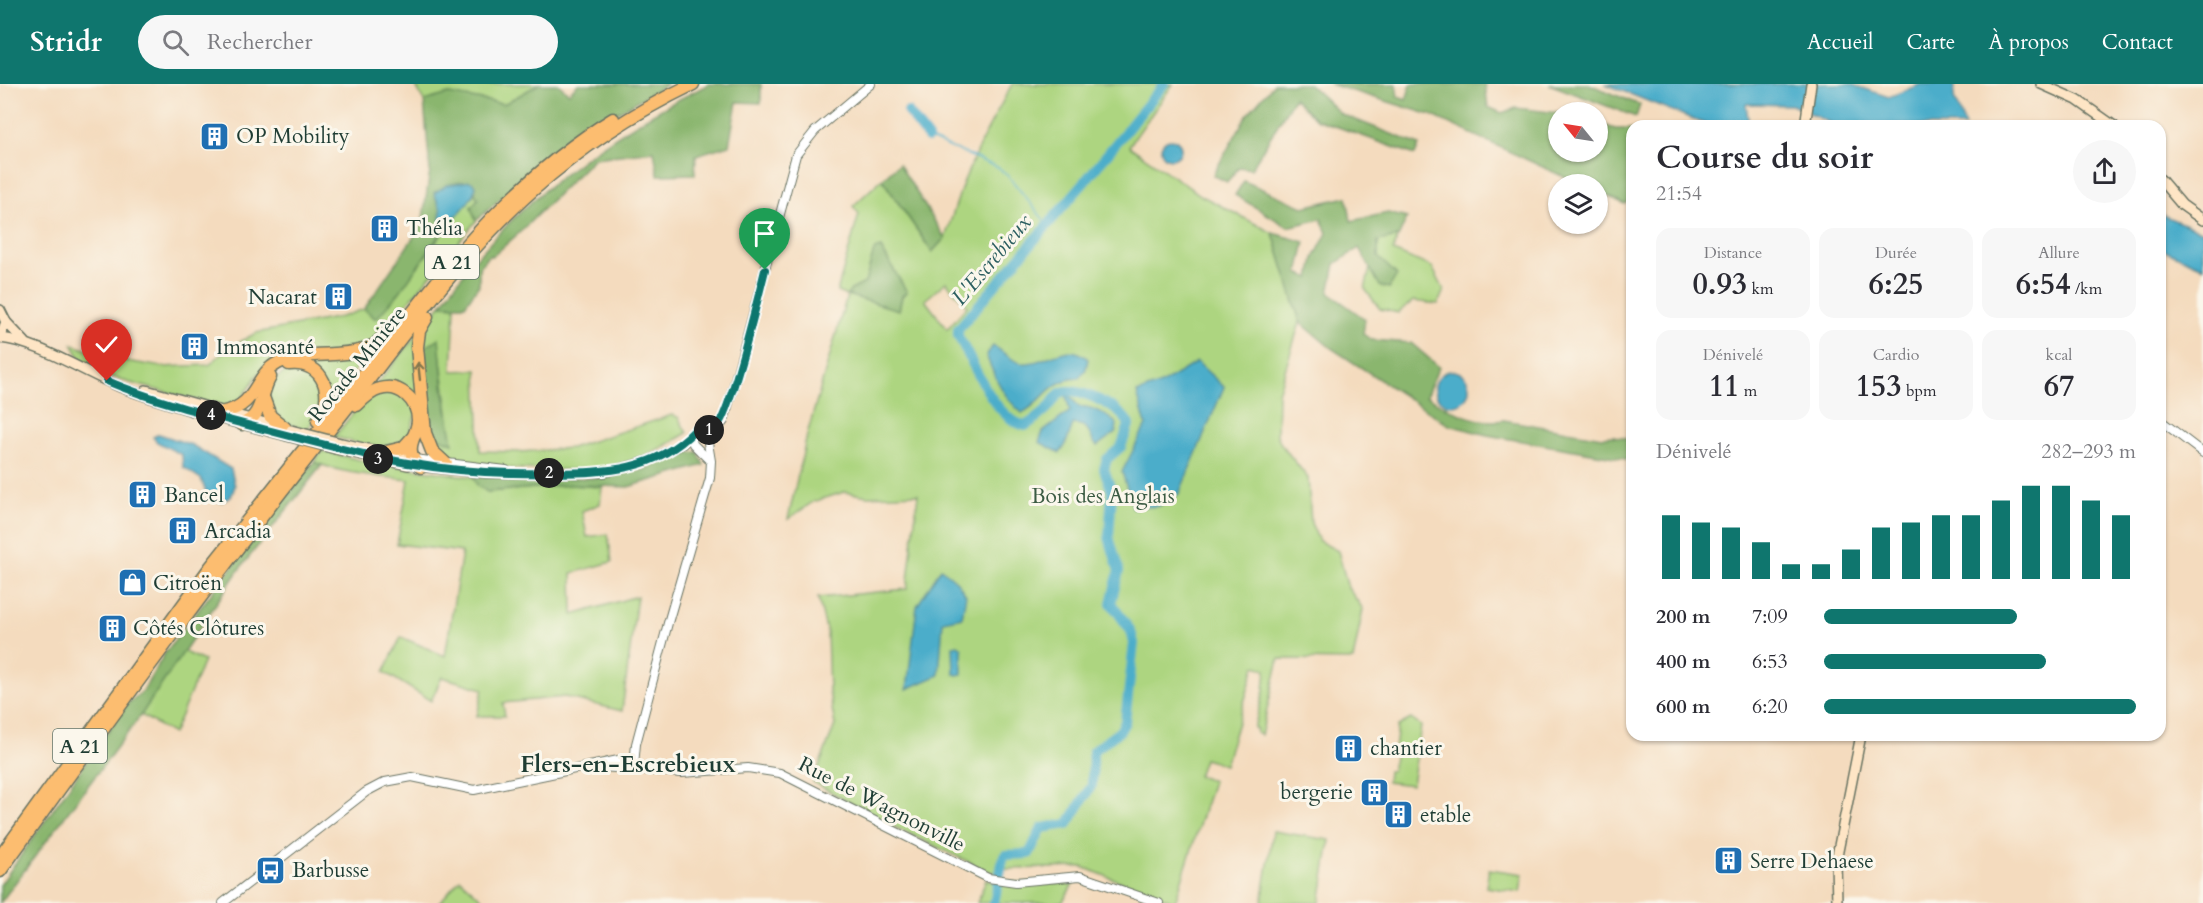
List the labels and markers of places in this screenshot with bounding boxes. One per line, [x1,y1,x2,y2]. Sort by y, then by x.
building icon: OP Mobility [199,120,231,152]
place label: OP Mobility [236,122,350,151]
pin [739,208,790,270]
building icon: Thélia [369,212,401,244]
place label: Thélia [406,214,463,243]
building icon: Nacarat [322,281,354,313]
place label: Nacarat [248,283,317,312]
pin [81,319,132,381]
building icon: Immosanté [179,331,211,363]
place label: Immosanté [216,333,314,362]
pin: 4 [196,400,226,430]
pin: 1 [694,415,724,445]
pin: 3 [363,444,393,474]
pin: 2 [534,458,564,488]
building icon: Bancel [127,479,159,511]
place label: Bancel [164,481,224,510]
building icon: Arcadia [167,515,199,547]
place label: Arcadia [204,517,271,546]
shop icon: Citroën [116,567,148,599]
place label: Citroën [153,569,222,598]
building icon: Côtés Clôtures [96,612,128,644]
place label: Côtés Clôtures [133,614,264,643]
building icon: chantier [1333,732,1365,764]
place label: chantier [1370,734,1442,763]
building icon: bergerie [1358,776,1390,808]
place label: bergerie [1280,778,1353,807]
building icon: etable [1383,799,1415,831]
place label: etable [1420,801,1471,830]
building icon: Serre Dehaese [1713,845,1745,877]
place label: Serre Dehaese [1750,847,1874,876]
bus stop icon: Barbusse [255,854,287,886]
place label: Barbusse [292,856,369,885]

